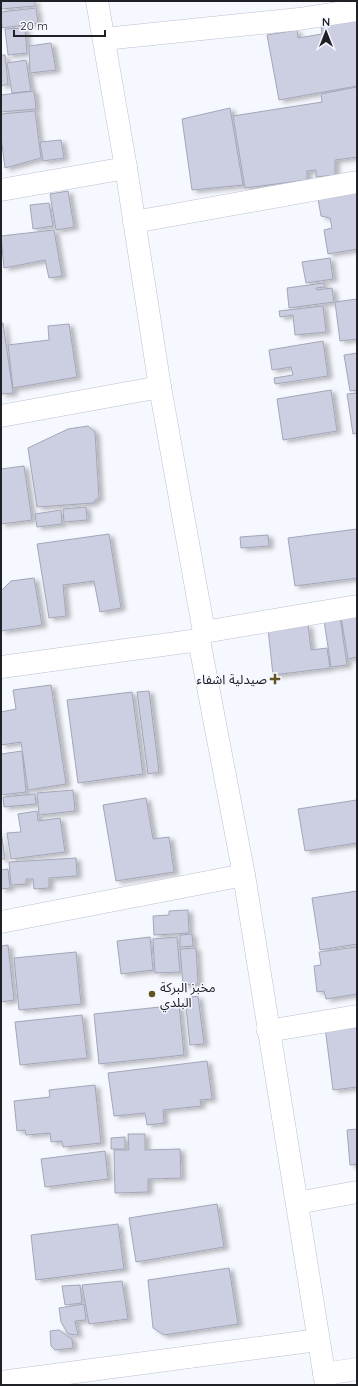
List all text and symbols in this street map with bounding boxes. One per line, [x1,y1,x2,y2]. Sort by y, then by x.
scale bar [14,12,105,38]
north arrow [306,12,346,52]
text: N [322,15,330,29]
text: 20 m [20,18,48,33]
place label: صيدلية اشفاء [197,671,267,687]
marker: صيدلية اشفاء [270,674,280,684]
place label: مخبز البركة البلدي [160,979,216,1013]
marker: مخبز البركة البلدي [147,989,157,999]

